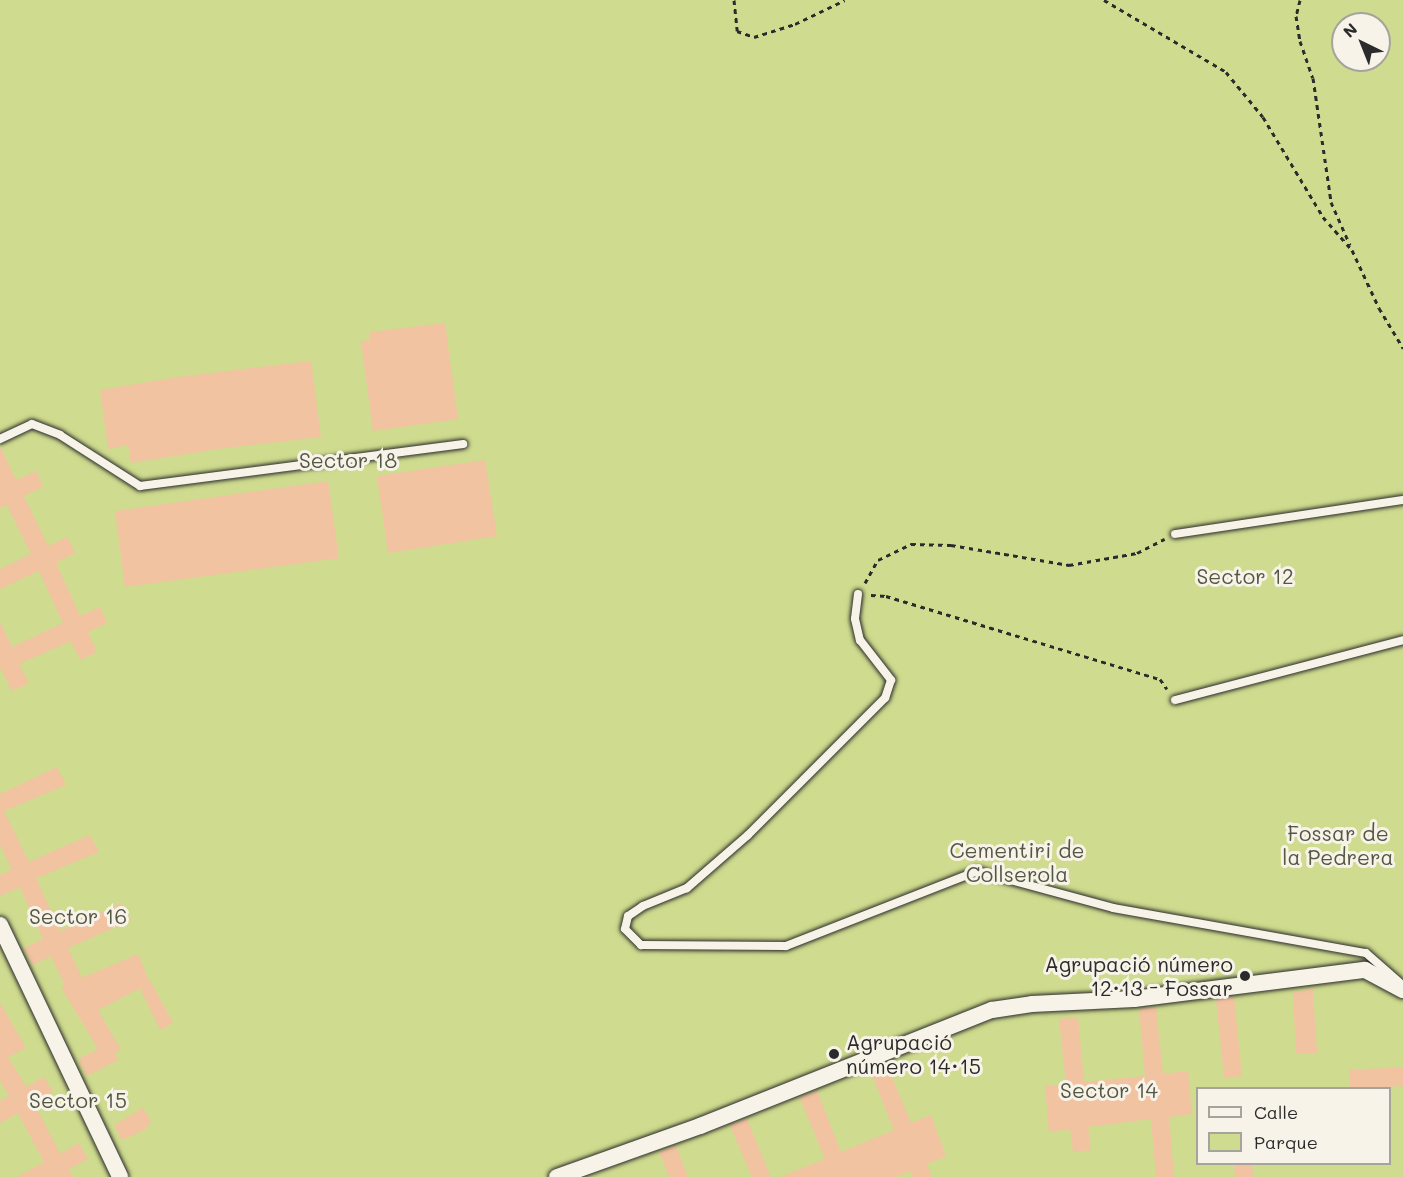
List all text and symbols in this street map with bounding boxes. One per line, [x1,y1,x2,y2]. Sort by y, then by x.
north arrow [1331,12,1391,72]
text: N [1338,18,1361,42]
park label: Sector 18 [299,447,397,473]
park label: Sector 12 [1196,563,1294,589]
park label: Fossar de la Pedrera [1282,820,1394,870]
park label: Cementiri de Collserola [949,837,1085,887]
park label: Sector 16 [29,903,127,929]
place label: Agrupació número 12·13 - Fossar [1044,951,1233,1001]
marker: Agrupació número 12·13 - Fossar [1238,969,1252,983]
place label: Agrupació número 14·15 [846,1029,981,1079]
marker: Agrupació número 14·15 [827,1047,841,1061]
park label: Sector 14 [1060,1077,1158,1103]
park label: Sector 15 [29,1087,127,1113]
legend [1196,1087,1391,1165]
text: Calle [1254,1100,1298,1124]
text: Parque [1254,1130,1318,1154]

